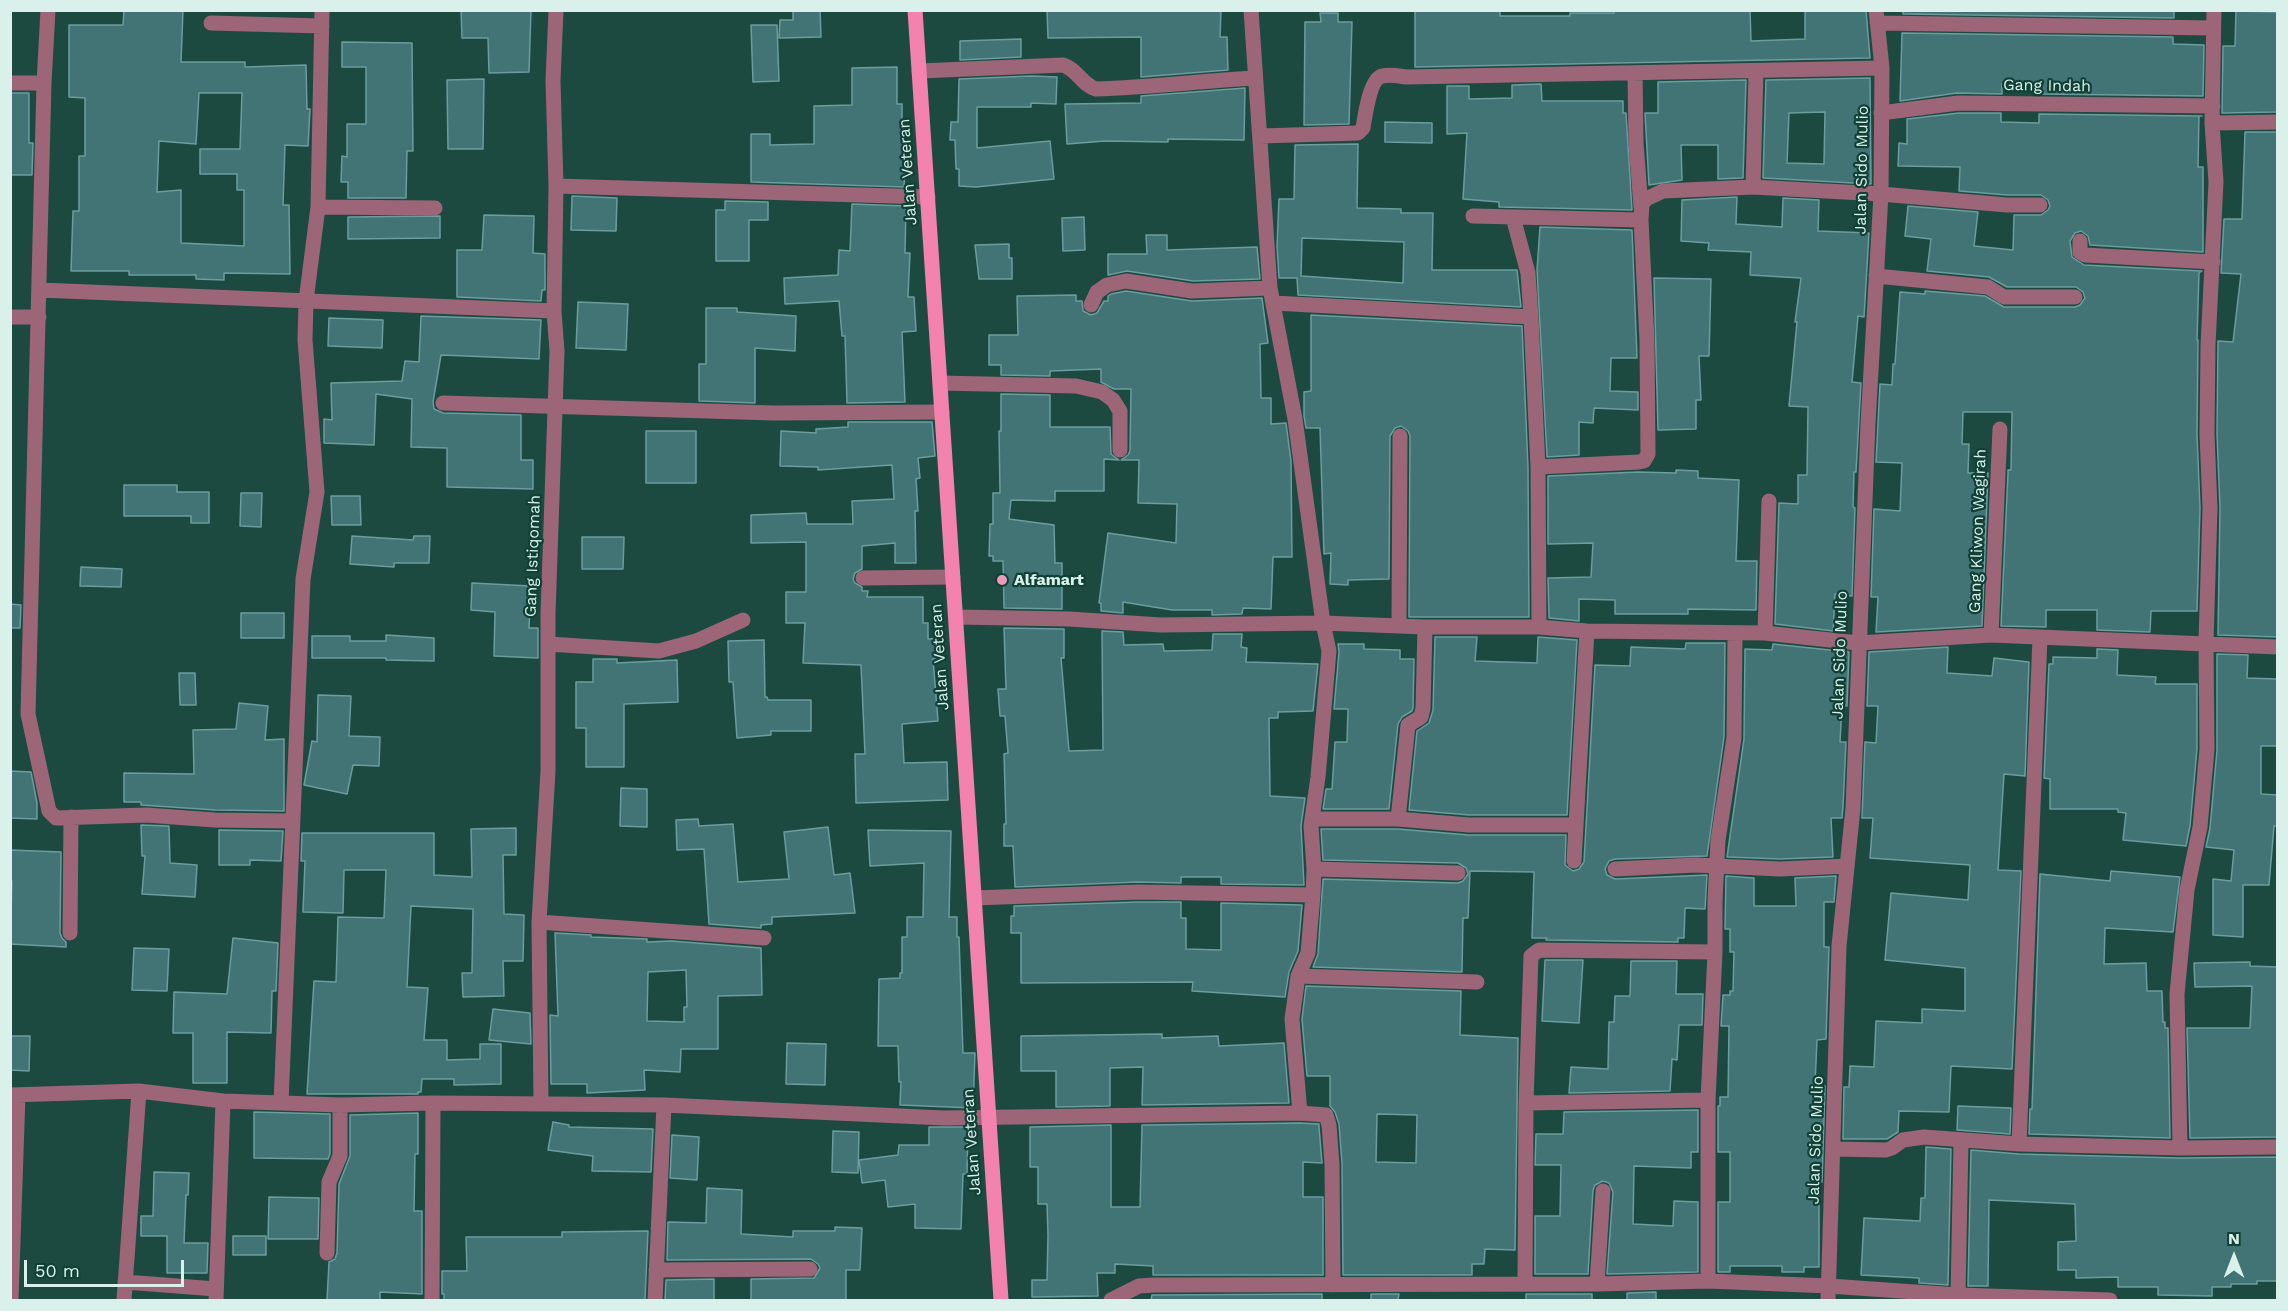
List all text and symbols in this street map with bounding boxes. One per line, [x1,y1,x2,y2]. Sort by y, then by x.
street label: Gang Indah [2003,76,2091,96]
street label: Jalan Sido Mulio [1851,105,1873,235]
street label: Jalan Veteran [895,118,921,226]
street label: Gang Kliwon Wagirah [1966,449,1990,613]
street label: Gang Istiqomah [521,495,545,617]
place label: Alfamart [1014,570,1084,590]
marker: Alfamart [995,573,1009,587]
street label: Jalan Sido Mulio [1828,590,1852,720]
street label: Jalan Veteran [927,603,953,711]
street label: Jalan Sido Mulio [1804,1075,1828,1205]
street label: Jalan Veteran [959,1088,985,1196]
north arrow [2204,1227,2264,1287]
text: N [2228,1229,2240,1248]
scale bar [27,1248,188,1286]
text: 50 m [35,1260,80,1281]

